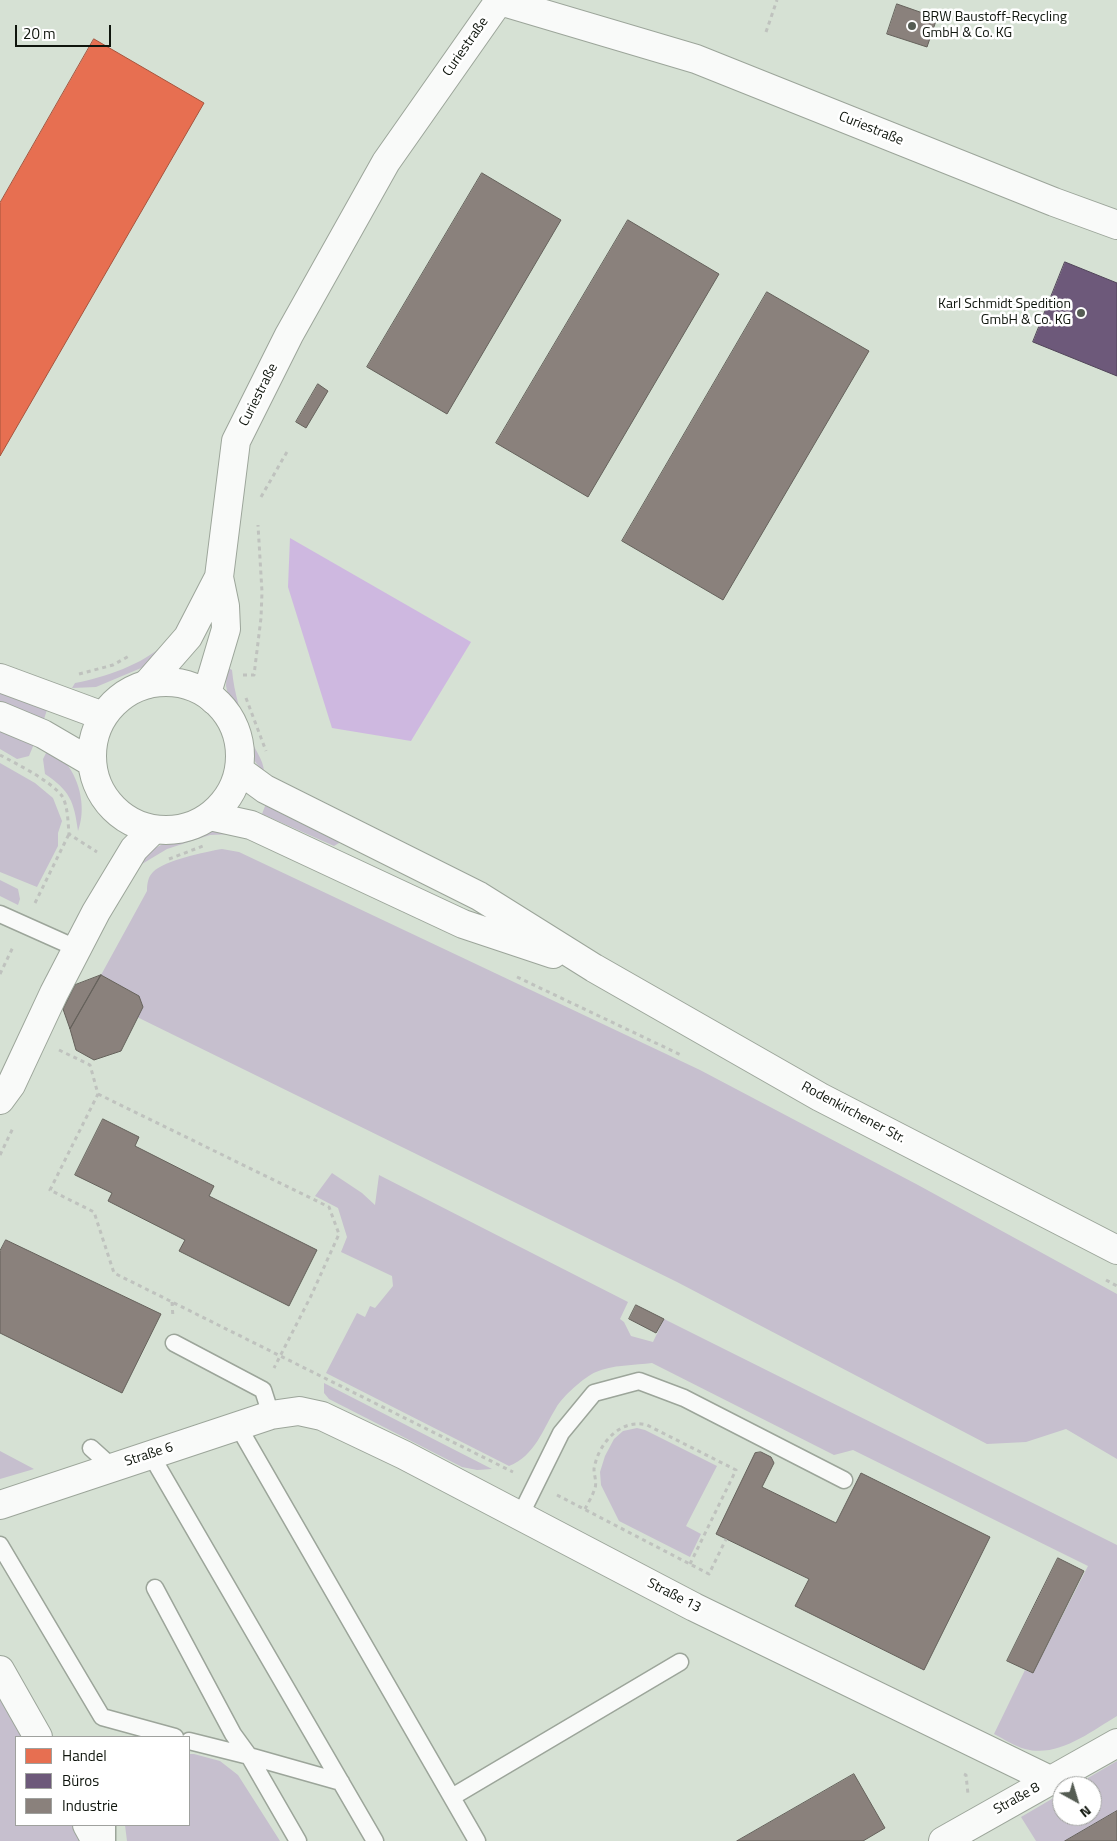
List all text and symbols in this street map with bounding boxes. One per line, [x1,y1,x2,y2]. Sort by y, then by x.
place label: BRW Baustoff-Recycling GmbH & Co. KG [922,10,1067,42]
street label: Curiestraße [440,14,492,80]
scale bar [18,15,114,47]
marker: BRW Baustoff-Recycling GmbH & Co. KG [906,20,918,32]
text: 20 m [23,22,56,45]
street label: Curiestraße [836,108,906,150]
place label: Karl Schmidt Spedition GmbH & Co. KG [938,297,1071,330]
marker: Karl Schmidt Spedition GmbH & Co. KG [1075,307,1087,319]
street label: Curiestraße [236,361,282,429]
street label: Rodenkirchener Str. [798,1079,908,1147]
street label: Straße 6 [123,1439,175,1471]
street label: Straße 13 [644,1575,704,1617]
legend [15,1736,190,1826]
text: Handel [62,1744,107,1767]
text: Büros [62,1769,99,1792]
north arrow [1052,1776,1102,1826]
street label: Straße 8 [991,1779,1043,1819]
text: Industrie [62,1794,118,1817]
text: N [1076,1801,1097,1823]

